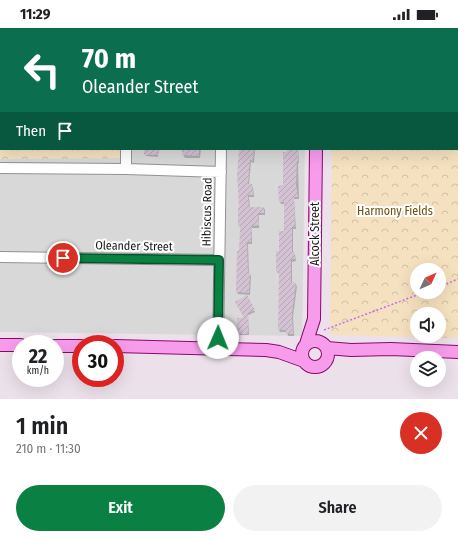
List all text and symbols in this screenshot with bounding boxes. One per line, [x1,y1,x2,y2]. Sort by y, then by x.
text: 11:29 [20,5,50,23]
text: 70 m [82,42,136,75]
icon: left [16,44,68,96]
text: Oleander Street [82,76,198,98]
icon: arrive [54,120,76,142]
text: Then [16,122,46,140]
street label: Hibiscus Road [199,177,215,247]
street label: Alcock Street [308,202,322,266]
park label: Harmony Fields [357,204,433,218]
street label: Oleander Street [95,238,173,254]
pin [46,241,80,275]
icon: arrive [52,247,74,269]
north arrow [410,263,446,299]
map controls [410,263,446,387]
button: sound [410,307,446,343]
position arrow [197,317,239,359]
speed limit sign: 30 [72,335,124,387]
text: 22 [29,344,47,368]
button: layers [410,351,446,387]
text: km/h [27,365,49,377]
text: 1 min [16,412,68,440]
button: close [400,412,442,454]
text: 210 m · 11:30 [16,441,81,456]
button: Exit [16,485,225,531]
button: Share [233,485,442,531]

